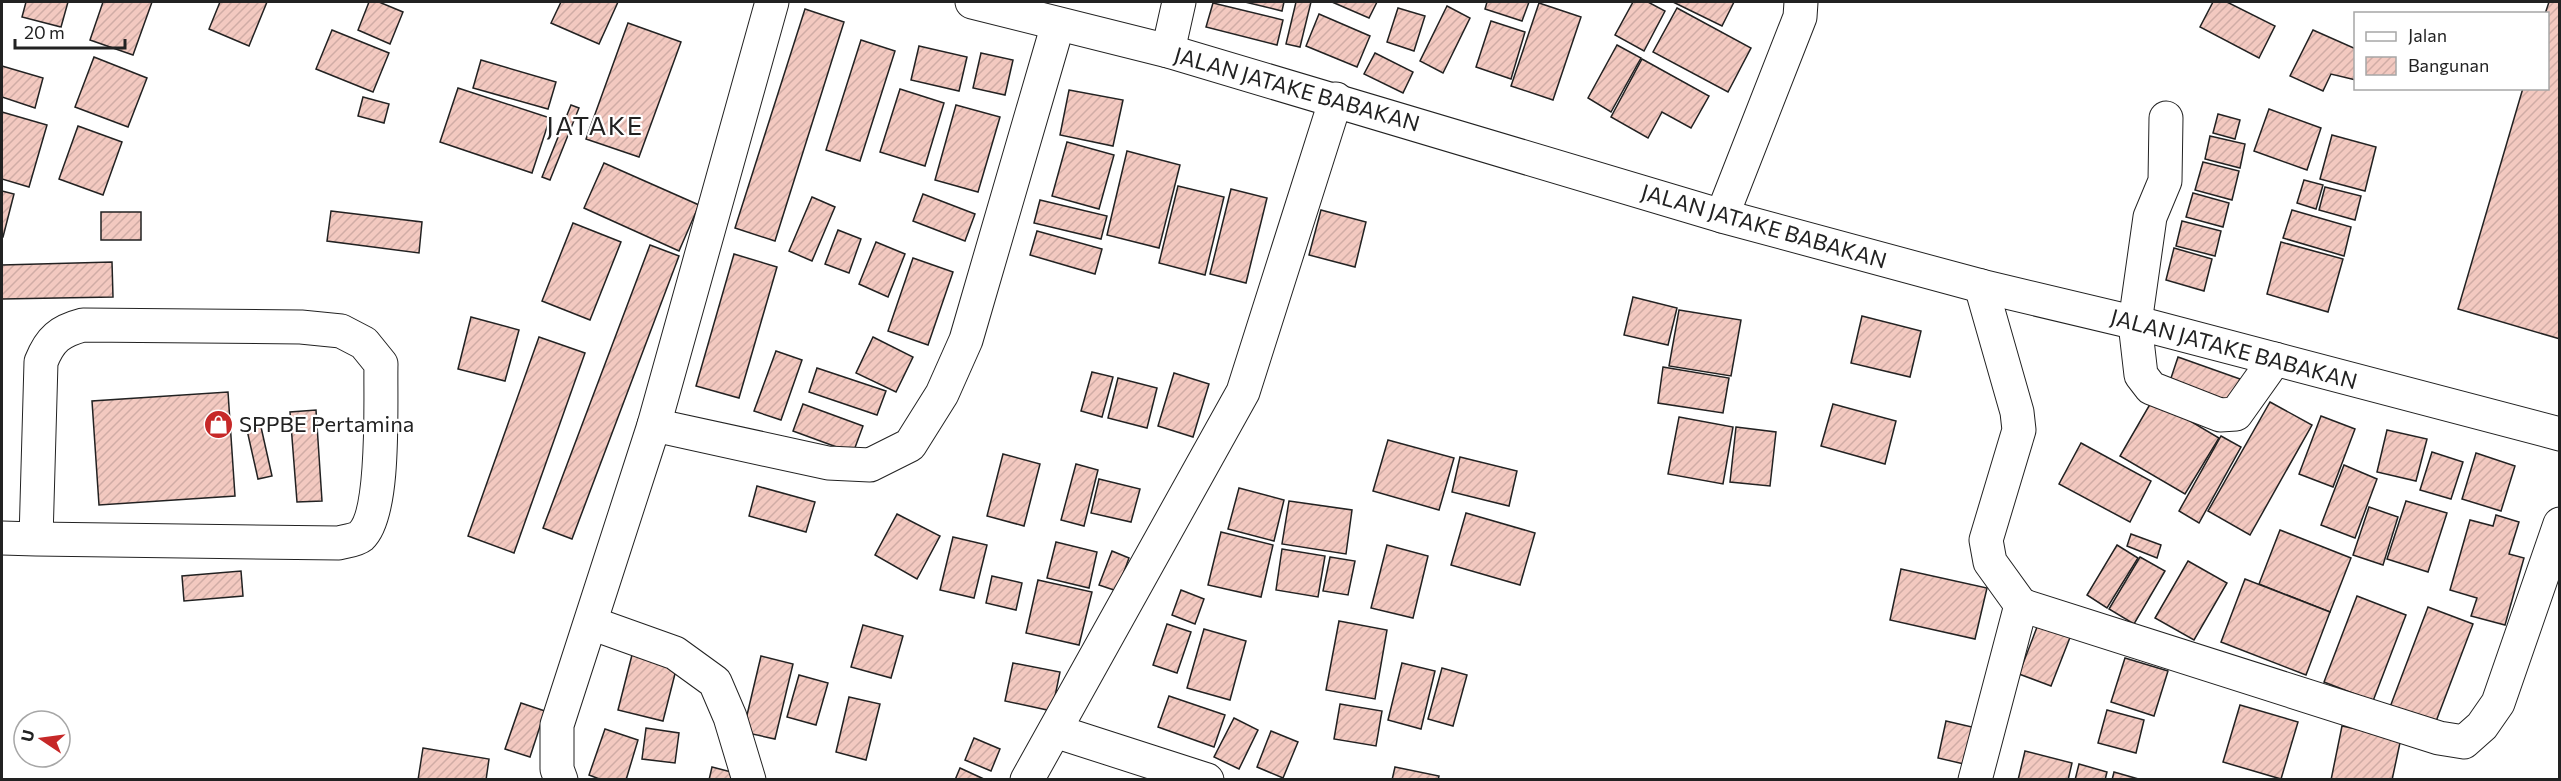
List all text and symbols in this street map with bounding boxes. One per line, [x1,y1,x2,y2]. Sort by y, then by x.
scale bar [15,12,124,50]
legend [2354,12,2549,90]
text: 20 m [24,21,65,43]
text: Jalan [2408,24,2447,46]
street label: JALAN JATAKE BABAKAN [1171,40,1423,137]
text: Bangunan [2408,54,2489,76]
district label: JATAKE [546,109,644,140]
street label: JALAN JATAKE BABAKAN [1638,177,1890,274]
street label: JALAN JATAKE BABAKAN [2108,303,2360,394]
shop icon: SPPBE Pertamina [202,408,234,440]
place label: SPPBE Pertamina [239,410,414,437]
north arrow [12,709,72,769]
text: U [16,728,37,743]

